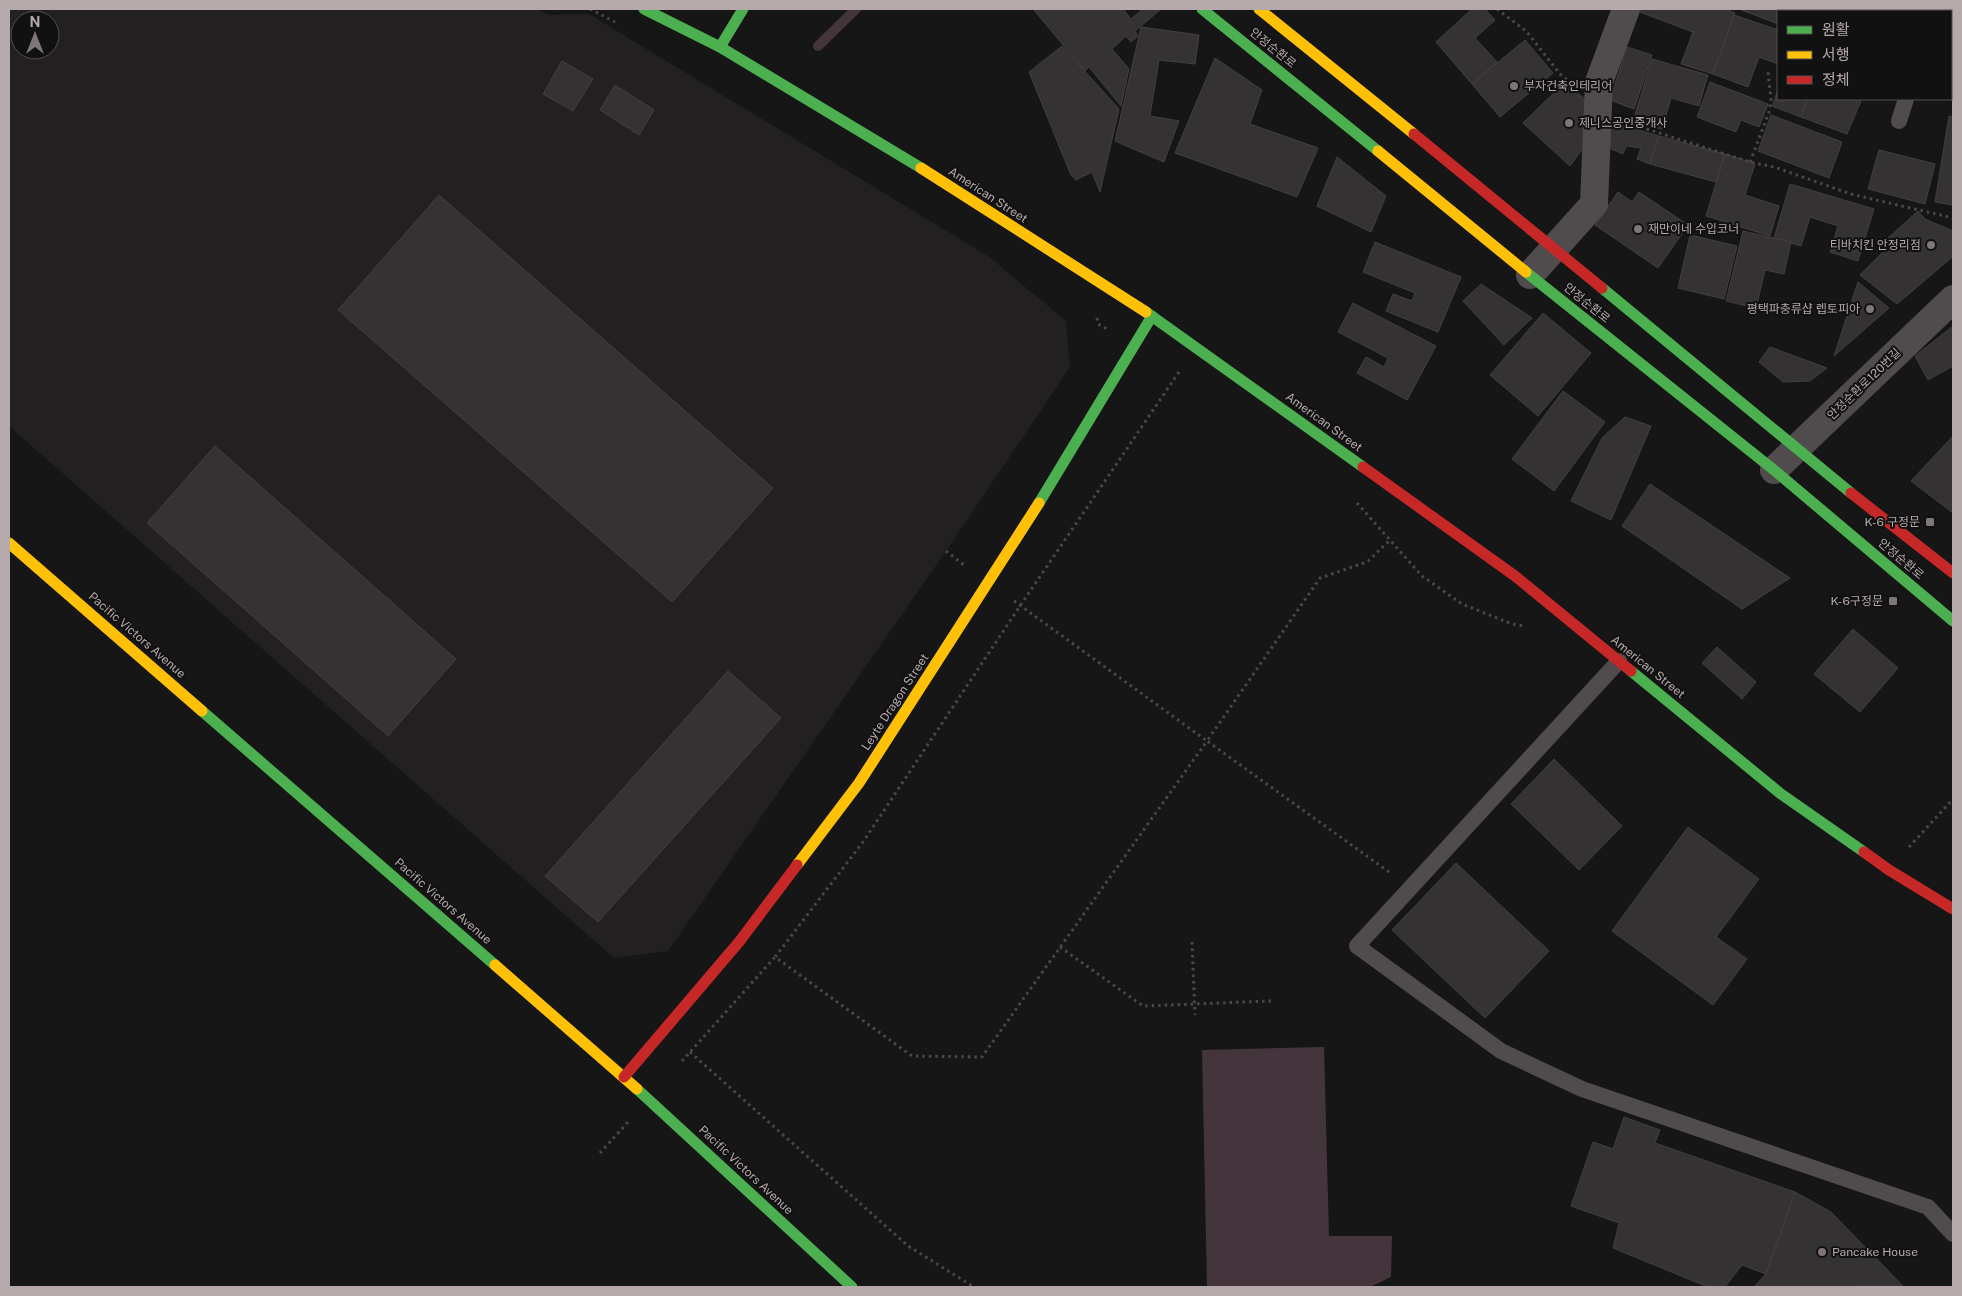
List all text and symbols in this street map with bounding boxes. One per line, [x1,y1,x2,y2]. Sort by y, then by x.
north arrow [10,10,60,60]
legend [1777,10,1952,100]
text: N [30,14,40,30]
text: 원활 [1822,21,1850,38]
street label: 안정순환로 [1247,25,1299,71]
text: 서행 [1822,46,1850,63]
text: 정체 [1822,71,1850,88]
place label: 부자건축인테리어 [1524,79,1612,93]
marker: 부자건축인테리어 [1508,80,1520,92]
place label: 제니스공인중개사 [1579,116,1667,130]
marker: 제니스공인중개사 [1563,117,1575,129]
street label: American Street [946,164,1030,226]
place label: 재만이네 수입코너 [1648,222,1739,236]
marker: 재만이네 수입코너 [1632,223,1644,235]
place label: 티바치킨 안정리점 [1830,238,1921,252]
marker: 티바치킨 안정리점 [1925,239,1937,251]
street label: 안정순환로 [1561,280,1613,326]
place label: 평택파충류샵 렙토피아 [1747,302,1860,316]
marker: 평택파충류샵 렙토피아 [1864,303,1876,315]
street label: 안정순환로120번길 [1824,345,1904,423]
street label: American Street [1283,389,1365,455]
place label: K-6 구정문 [1864,515,1920,529]
marker: K-6 구정문 [1924,516,1936,528]
street label: 안정순환로 [1875,536,1927,582]
street label: Pacific Victors Avenue [86,589,188,681]
place label: K-6구정문 [1830,594,1883,608]
marker: K-6구정문 [1887,595,1899,607]
street label: American Street [1608,633,1688,701]
street label: Leyte Dragon Street [859,651,932,753]
street label: Pacific Victors Avenue [392,855,494,947]
street label: Pacific Victors Avenue [696,1123,796,1217]
place label: Pancake House [1832,1245,1918,1259]
marker: Pancake House [1816,1246,1828,1258]

